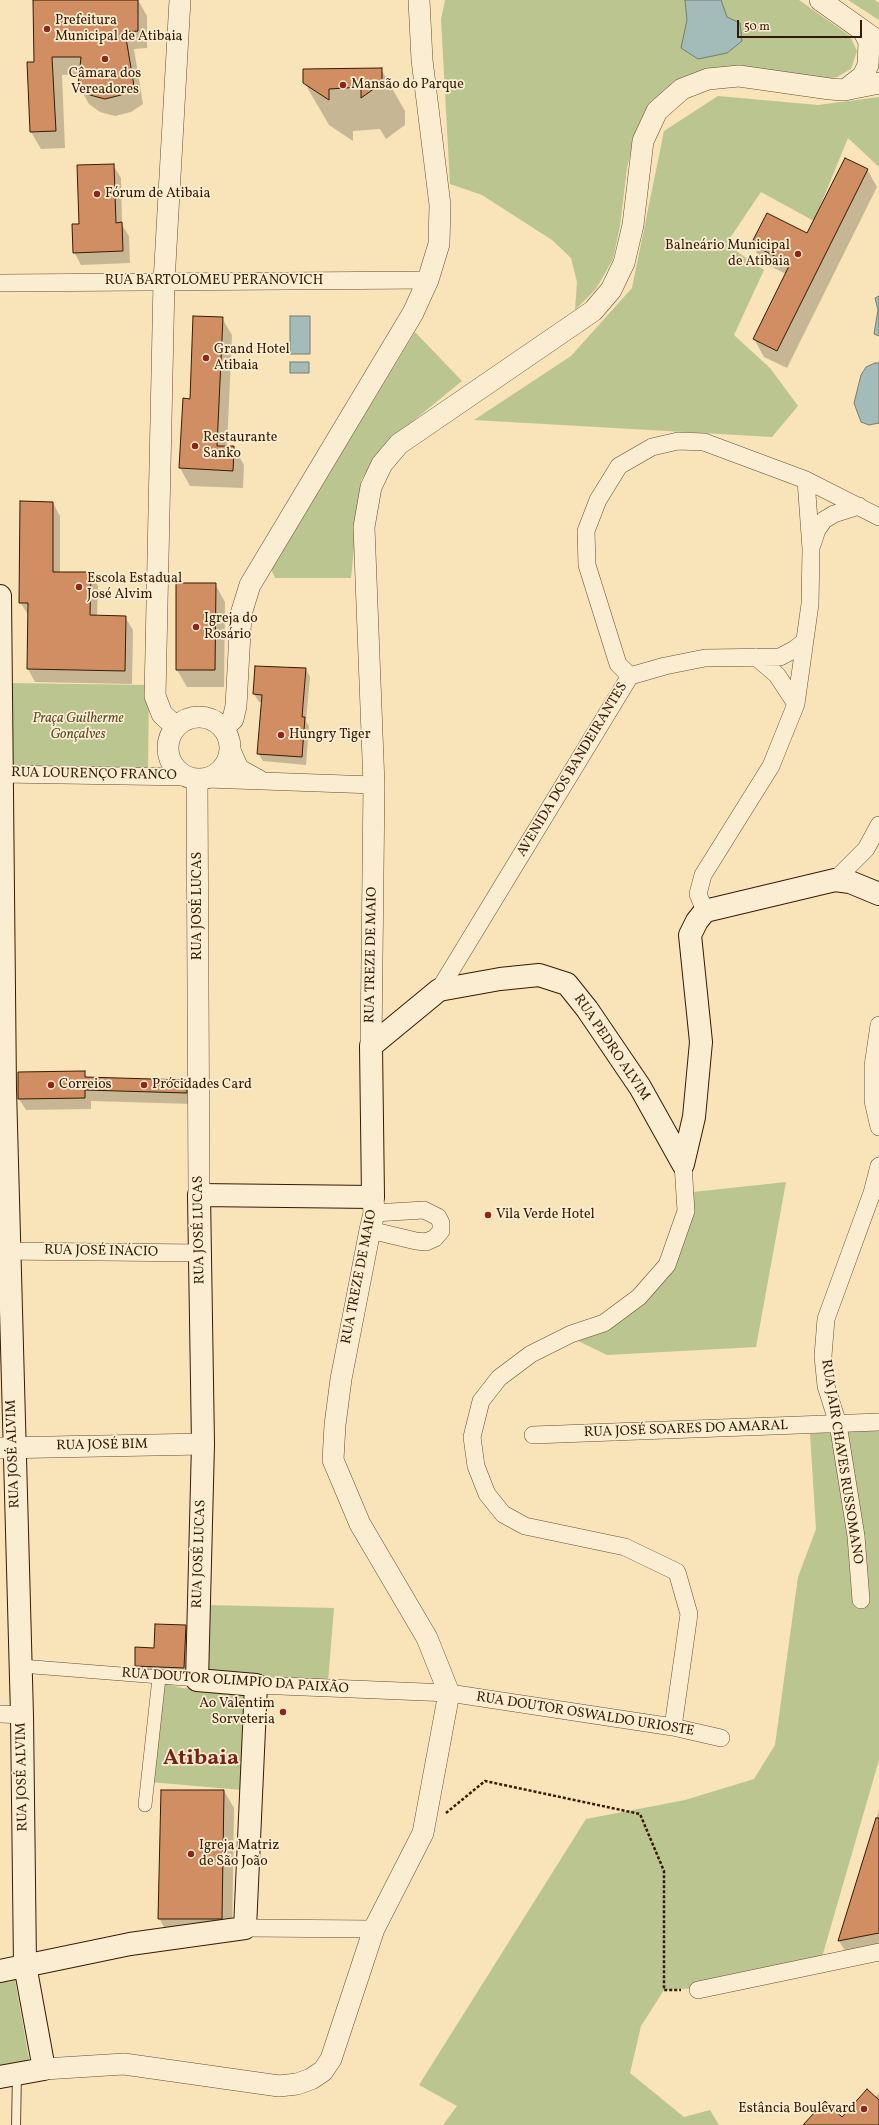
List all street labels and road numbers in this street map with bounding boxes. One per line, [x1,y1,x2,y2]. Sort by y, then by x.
street label: RUA BARTOLOMEU PERANOVICH [105,273,323,289]
street label: AVENIDA DOS BANDEIRANTES [514,680,632,860]
street label: RUA LOURENÇO FRANCO [11,765,177,785]
street label: RUA JOSÉ LUCAS [190,852,206,960]
street label: RUA TREZE DE MAIO [362,887,382,1023]
street label: RUA PEDRO ALVIM [569,992,653,1104]
street label: RUA JOSÉ LUCAS [191,1176,209,1284]
street label: RUA TREZE DE MAIO [339,1208,381,1346]
street label: RUA JOSÉ INÁCIO [44,1243,158,1261]
street label: RUA JAIR CHAVES RUSSOMANO [817,1358,865,1566]
street label: RUA JOSÉ ALVIM [4,1399,24,1509]
street label: RUA JOSÉ SOARES DO AMARAL [584,1418,788,1442]
street label: RUA JOSÉ BIM [56,1437,148,1455]
street label: RUA JOSÉ LUCAS [190,1499,210,1609]
street label: RUA DOUTOR OLIMPIO DA PAIXÃO [121,1666,349,1698]
street label: RUA DOUTOR OSWALDO URIOSTE [475,1689,695,1741]
street label: RUA JOSÉ ALVIM [14,1722,32,1832]

